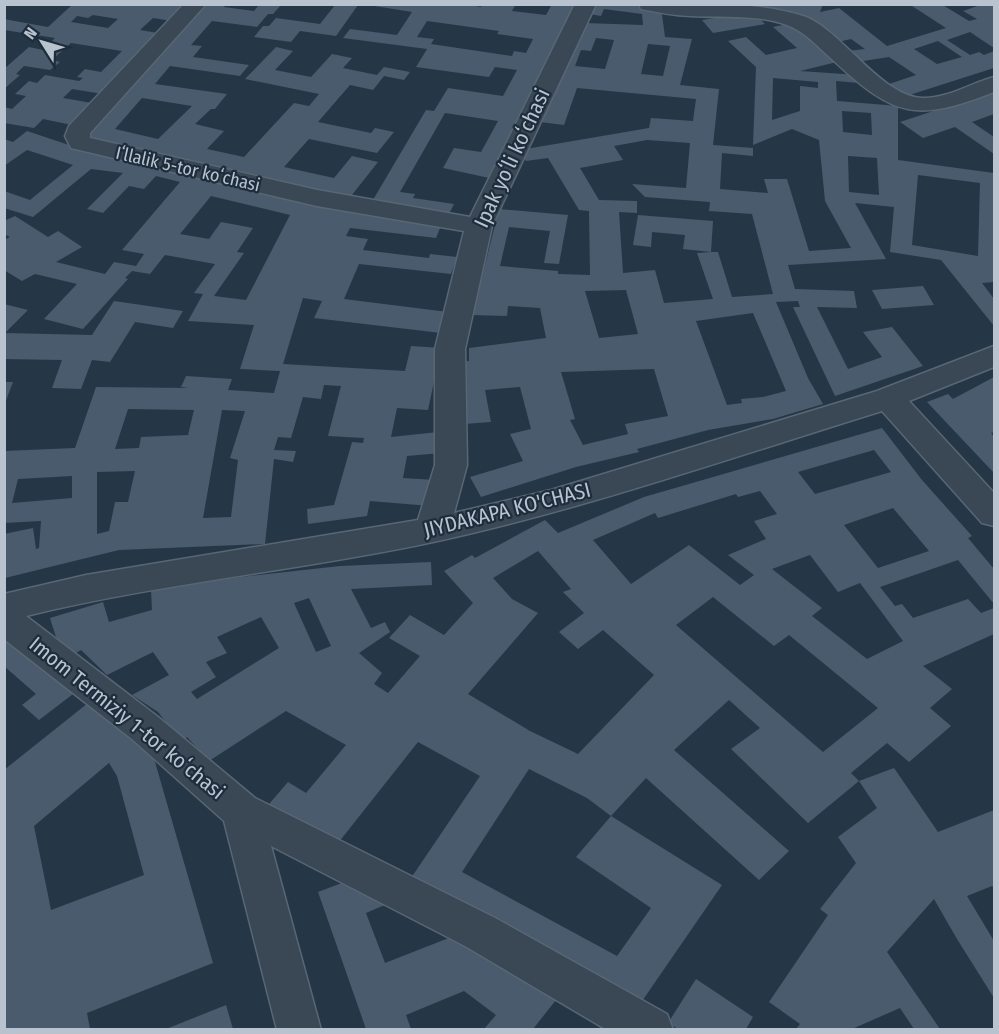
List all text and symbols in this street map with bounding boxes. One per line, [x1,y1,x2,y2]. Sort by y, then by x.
north arrow [12,12,72,72]
text: N [20,24,41,43]
street label: Ipak yoʻli koʻchasi [468,84,556,232]
street label: Iʻllalik 5-tor koʻchasi [114,142,262,196]
street label: JIYDAKAPA KO'CHASI [421,477,593,543]
street label: Imom Termiziy 1-tor koʻchasi [24,631,230,805]

